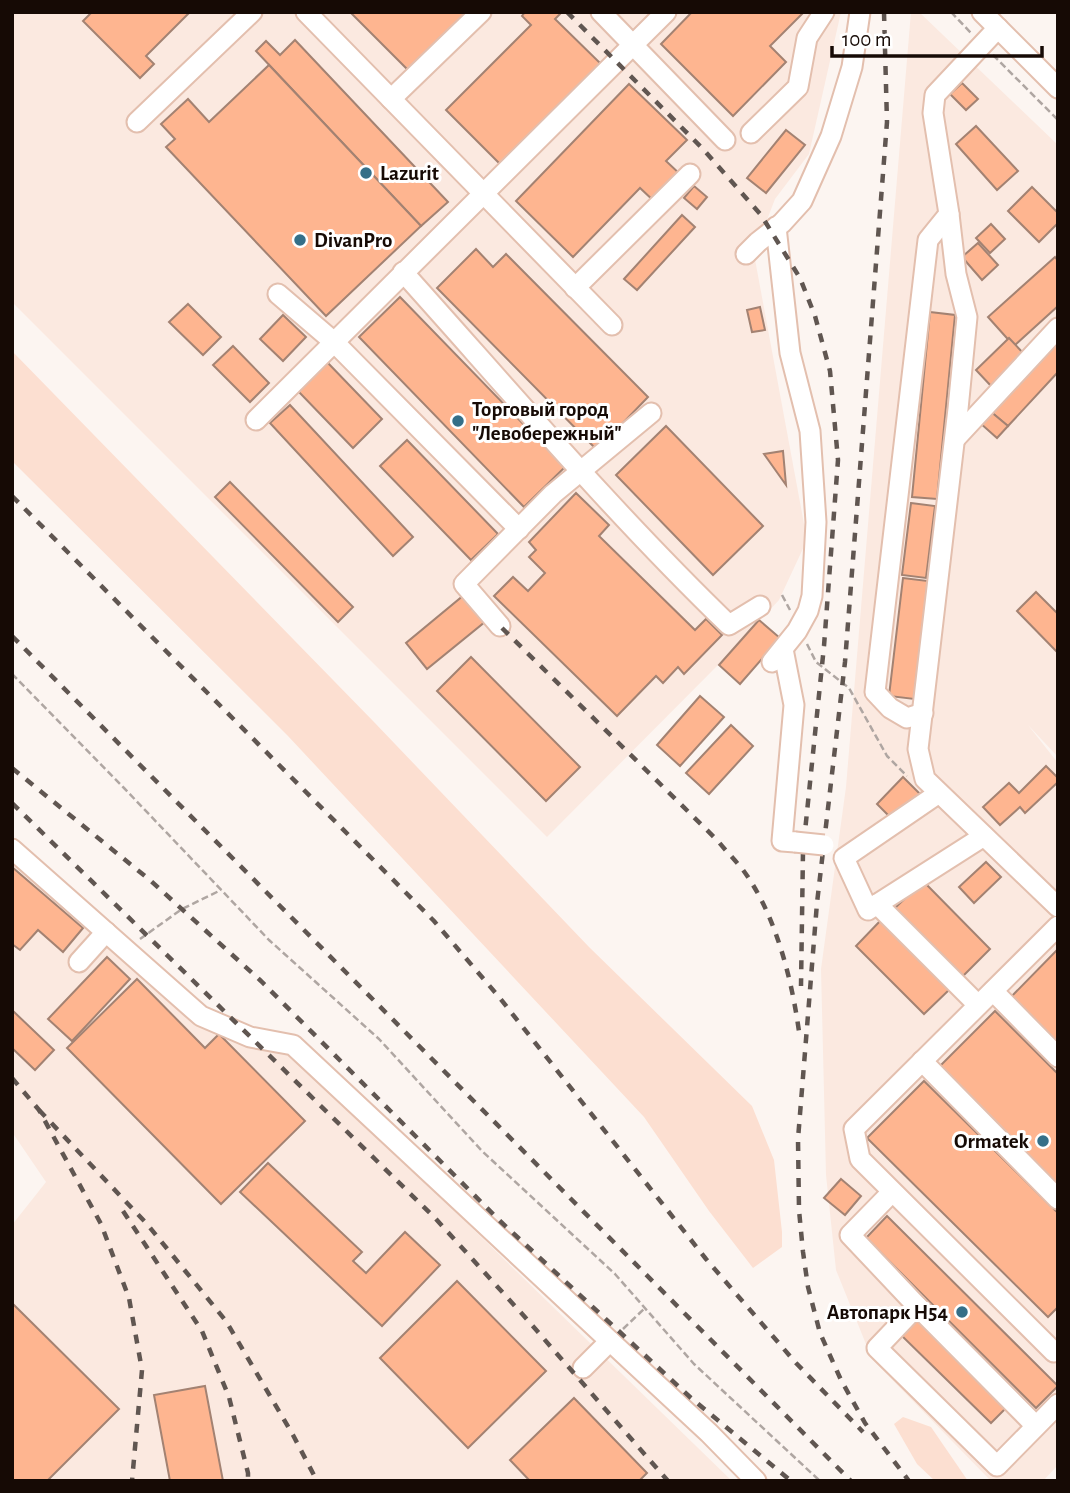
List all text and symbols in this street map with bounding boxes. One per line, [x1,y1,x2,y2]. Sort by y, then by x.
scale bar [832,14,1042,58]
text: 100 m [842,29,892,50]
place label: Lazurit [380,163,439,184]
marker: Lazurit [358,165,374,181]
place label: DivanPro [314,230,392,251]
marker: DivanPro [292,232,308,248]
place label: Торговый город "Левобережный" [472,399,622,444]
marker: Торговый город "Левобережный" [450,413,466,429]
place label: Ormatek [954,1131,1030,1152]
marker: Ormatek [1035,1133,1051,1149]
place label: Автопарк Н54 [827,1302,948,1323]
marker: Автопарк Н54 [954,1304,970,1320]

